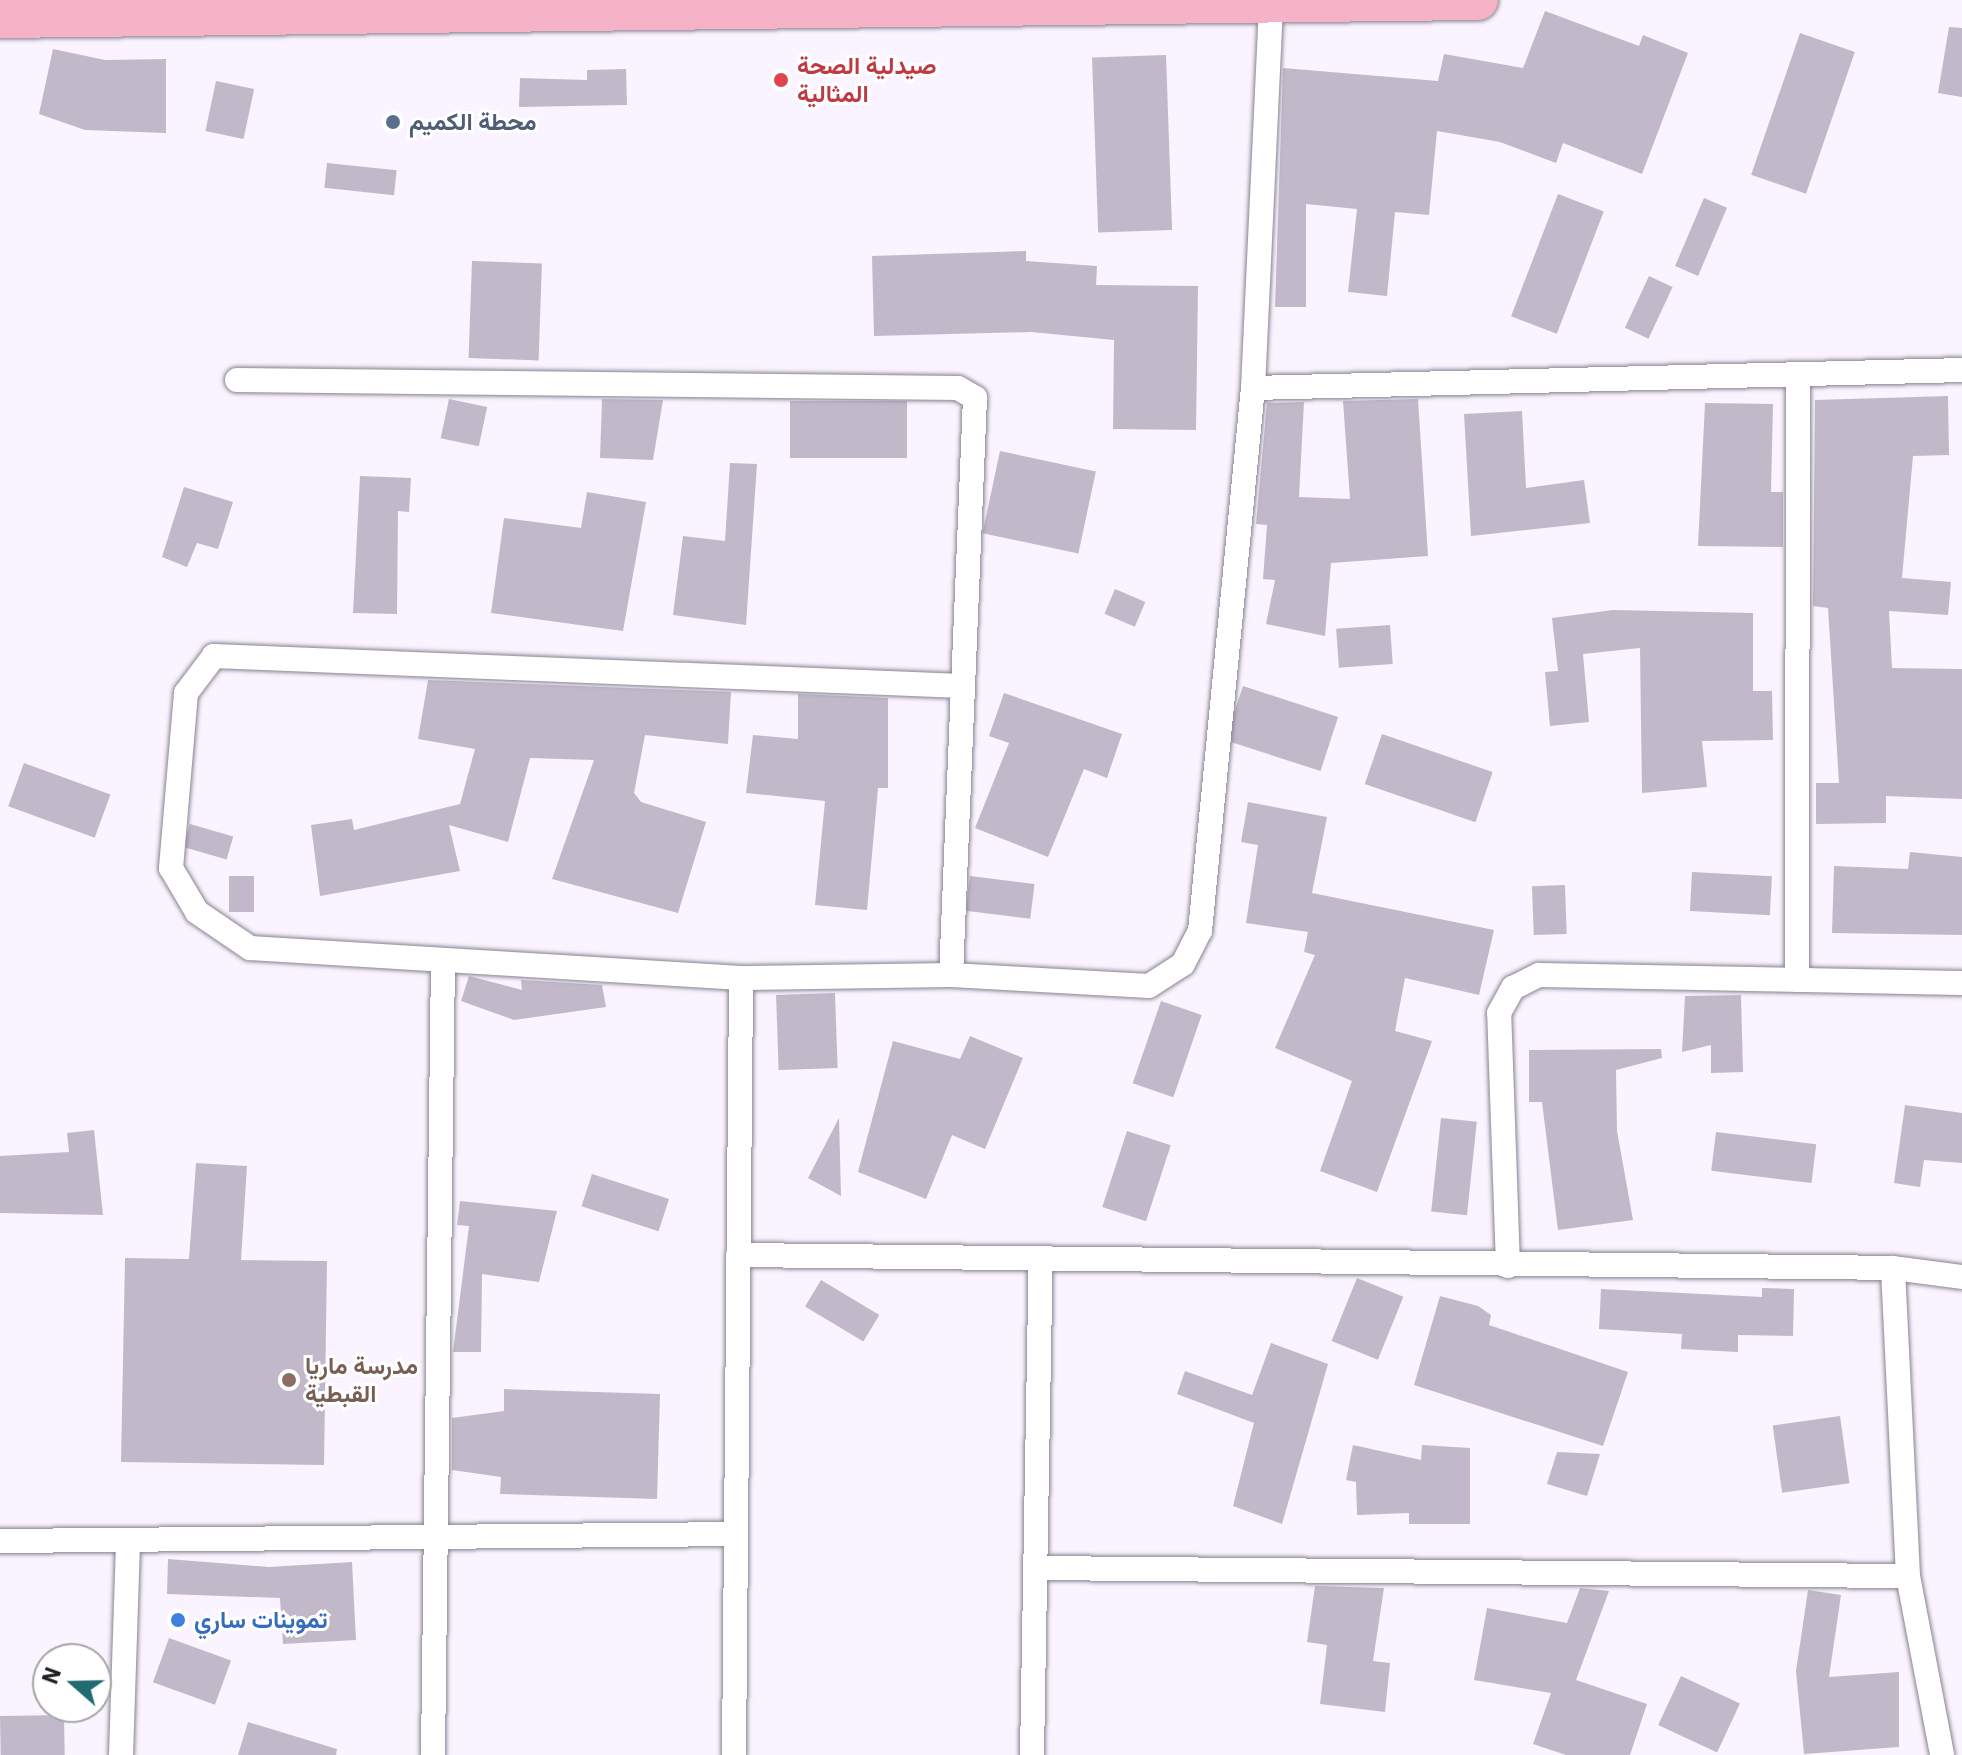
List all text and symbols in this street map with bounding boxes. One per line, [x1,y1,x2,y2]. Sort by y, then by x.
place label: صيدلية الصحة المثالية [797,52,937,108]
marker: صيدلية الصحة المثالية [772,71,790,89]
place label: محطة الكميم [409,108,537,136]
marker: محطة الكميم [384,113,402,131]
place label: مدرسة ماريا القبطية [305,1352,418,1408]
marker: مدرسة ماريا القبطية [280,1371,298,1389]
place label: تموينات ساري [194,1606,328,1634]
marker: تموينات ساري [169,1611,187,1629]
north arrow [32,1643,112,1723]
text: N [35,1663,67,1688]

